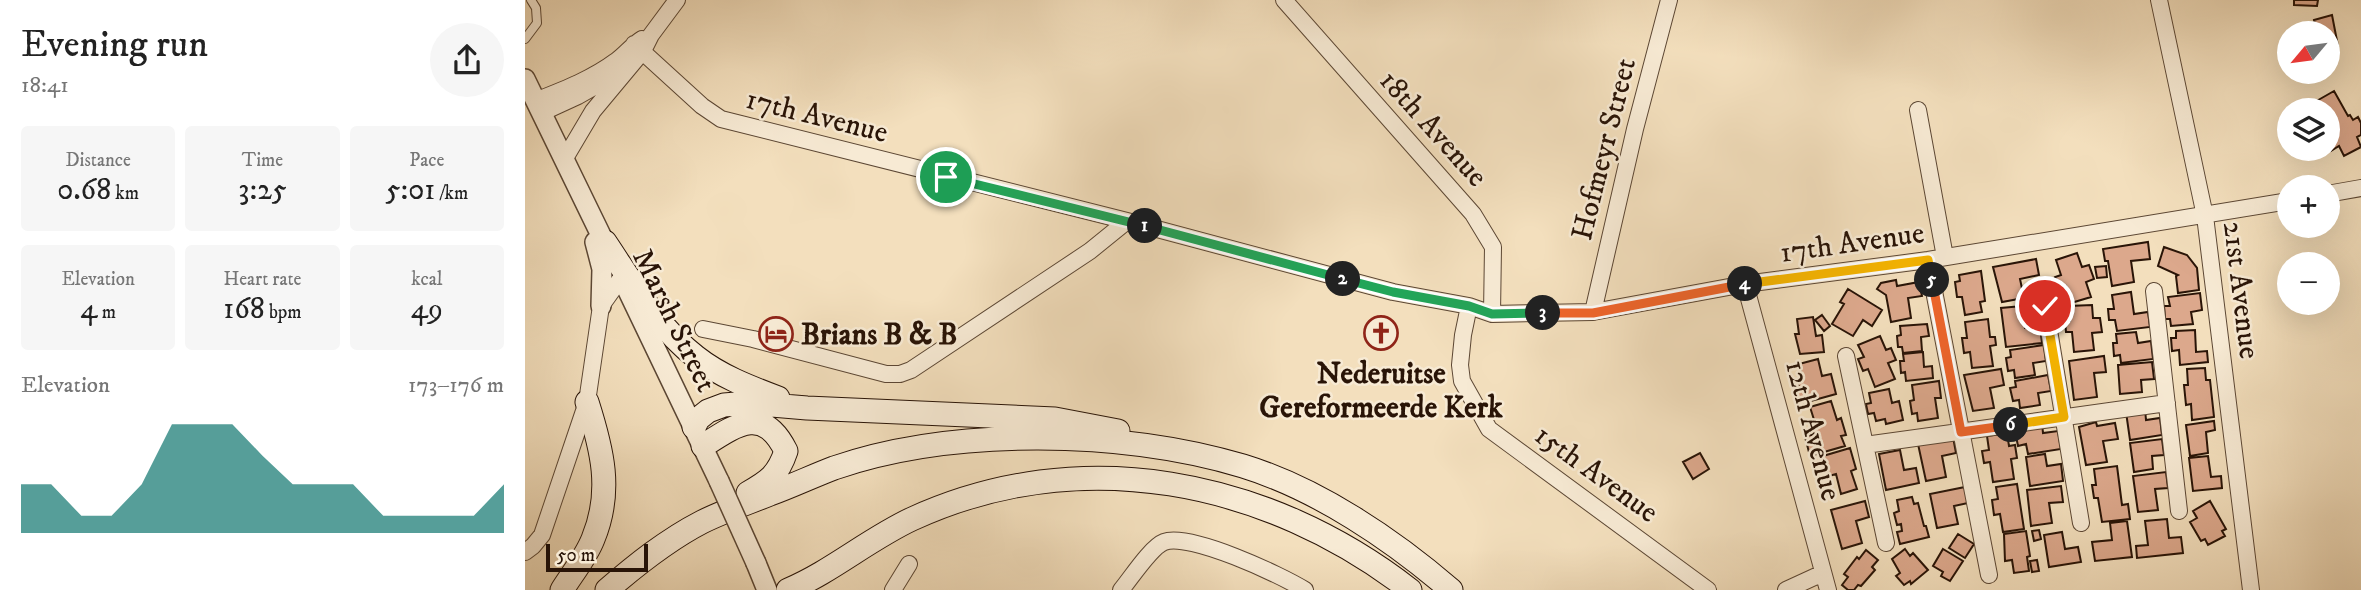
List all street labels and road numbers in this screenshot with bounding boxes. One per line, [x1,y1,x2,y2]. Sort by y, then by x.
street label: Hofmeyr Street [1564,54,1645,244]
street label: 18th Avenue [1371,63,1495,195]
street label: 17th Avenue [742,81,892,152]
street label: 17th Avenue [1778,215,1927,272]
street label: 21st Avenue [2214,219,2267,361]
street label: Marsh Street [623,243,724,398]
street label: 12th Avenue [1776,356,1849,505]
street label: 15th Avenue [1527,417,1665,532]

